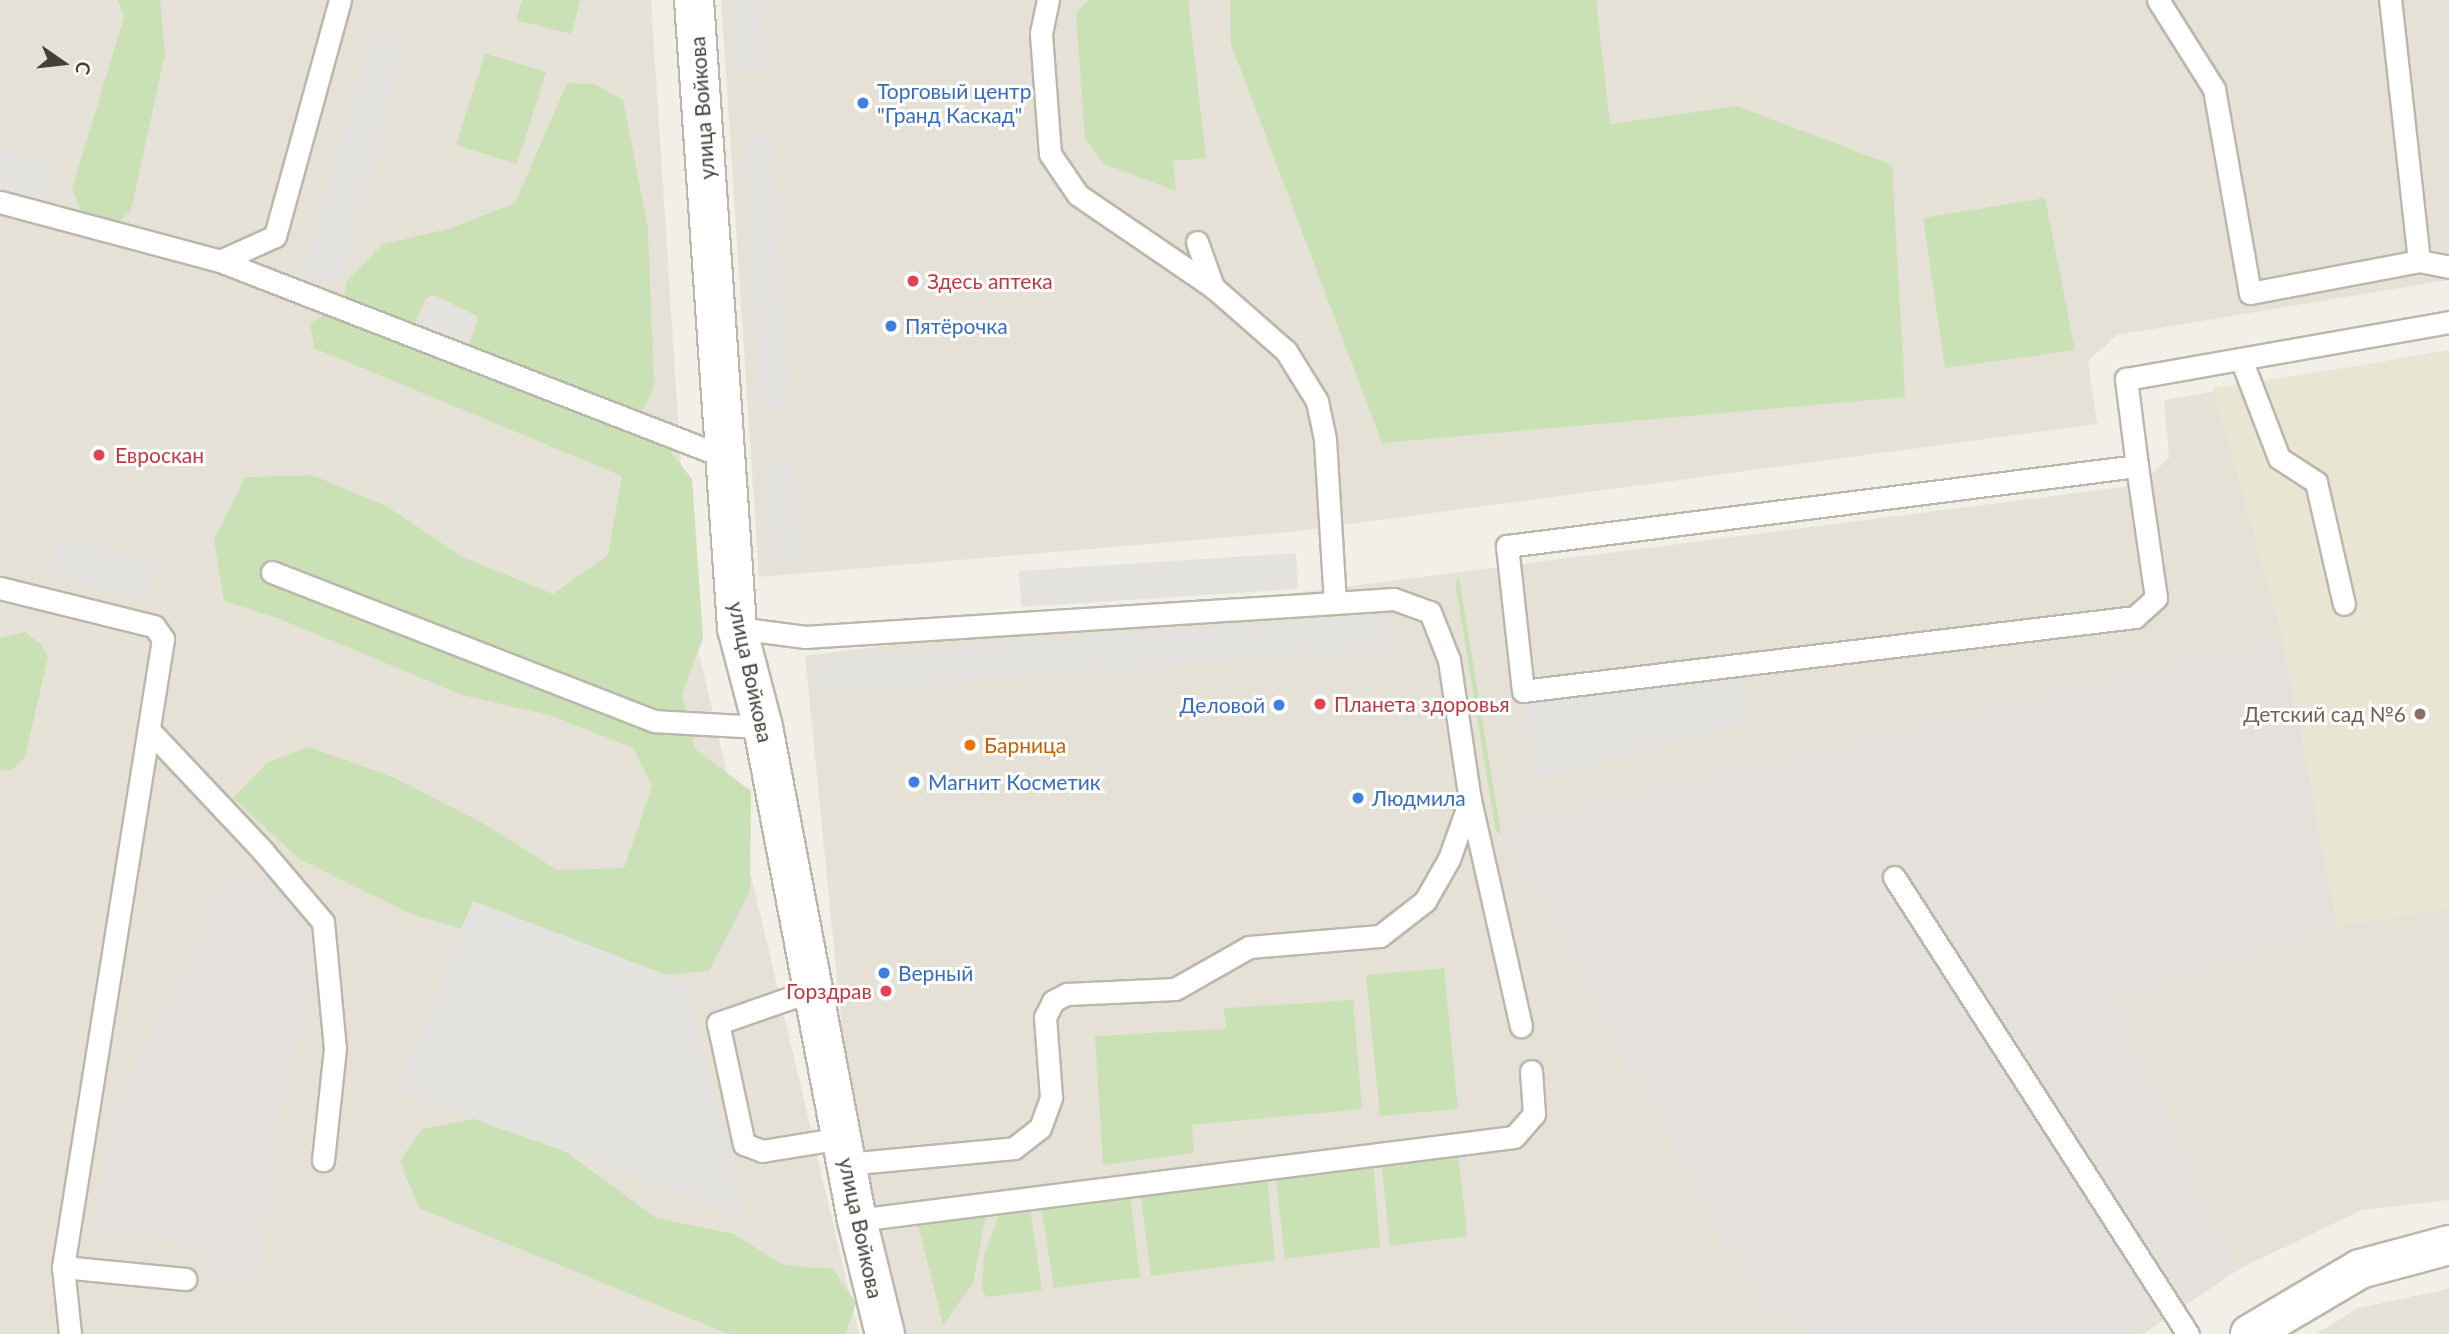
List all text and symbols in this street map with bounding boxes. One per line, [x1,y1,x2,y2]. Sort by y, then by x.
north arrow [28,28,98,98]
street label: улица Войкова [684,36,720,180]
text: С [71,59,97,77]
place label: Торговый центр "Гранд Каскад" [877,78,1031,128]
marker: Торговый центр "Гранд Каскад" [855,95,871,111]
place label: Здесь аптека [927,268,1053,294]
marker: Здесь аптека [905,273,921,289]
place label: Пятёрочка [905,313,1008,339]
marker: Пятёрочка [883,318,899,334]
place label: Евроскан [115,442,204,468]
marker: Евроскан [89,445,109,465]
street label: улица Войкова [724,599,778,745]
place label: Планета здоровья [1334,691,1510,717]
place label: Деловой [1179,692,1265,718]
marker: Планета здоровья [1312,696,1328,712]
marker: Деловой [1271,697,1287,713]
place label: Детский сад №6 [2243,701,2406,727]
marker: Детский сад №6 [2412,706,2428,722]
place label: Барница [984,732,1066,758]
marker: Барница [962,737,978,753]
place label: Магнит Косметик [928,769,1101,795]
marker: Магнит Косметик [906,774,922,790]
place label: Людмила [1372,785,1466,811]
marker: Людмила [1350,790,1366,806]
place label: Верный [898,960,973,986]
marker: Верный [876,965,892,981]
place label: Горздрав [786,978,872,1004]
marker: Горздрав [878,983,894,999]
street label: улица Войкова [834,1155,888,1301]

